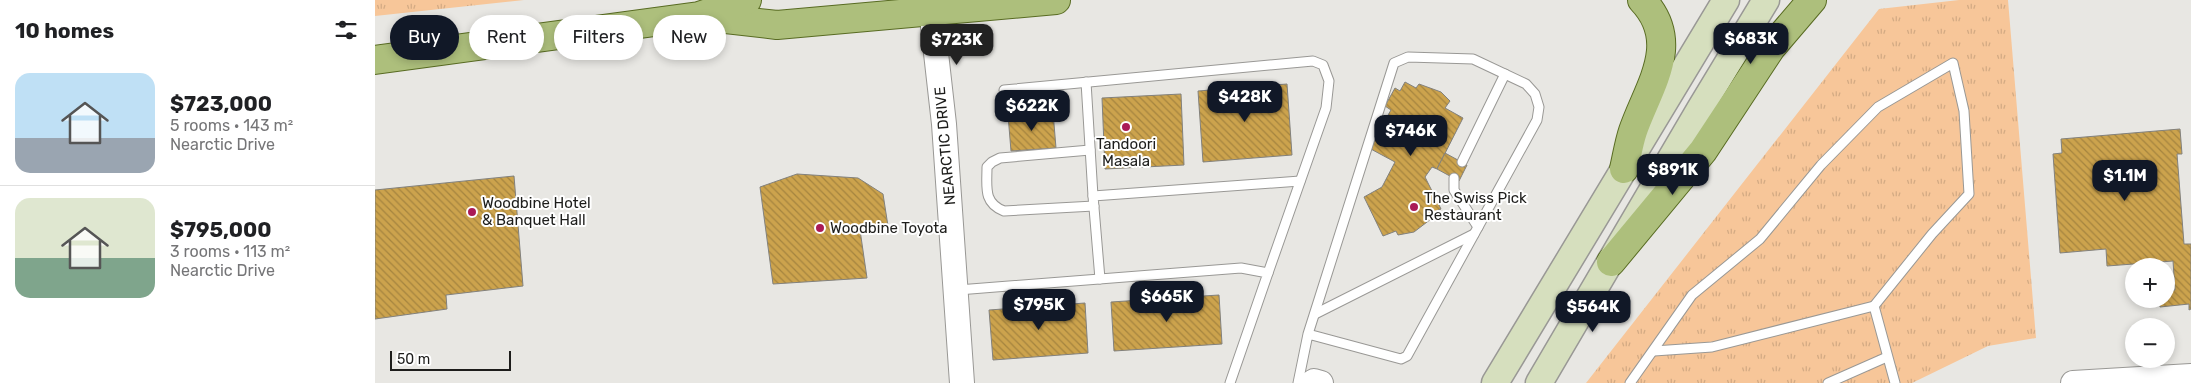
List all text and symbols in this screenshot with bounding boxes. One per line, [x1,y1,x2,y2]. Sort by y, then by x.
chip: Buy [390,15,459,60]
chip: Rent [469,15,544,60]
chip: Filters [554,15,643,60]
chip: New [653,15,726,60]
icon: filters [332,16,360,44]
text: 10 homes [15,18,114,43]
pin: $683K [1716,22,1786,65]
pin: $723K [922,23,992,66]
text: $683K [1724,29,1778,48]
text: $723K [931,30,983,49]
pin: $428K [1210,80,1280,123]
street label: NEARCTIC DRIVE [931,86,959,206]
text: $428K [1218,87,1272,106]
pin: $622K [997,90,1067,132]
text: $723,000 [170,91,272,116]
icon: home [55,93,115,153]
text: $622K [1006,96,1058,115]
pin: $746K [1376,114,1446,157]
text: 5 rooms · 143 m² [170,116,293,135]
marker: Tandoori Masala [1120,121,1132,133]
text: $746K [1385,121,1437,140]
text: Nearctic Drive [170,135,275,154]
place label: Tandoori Masala [1096,135,1156,170]
pin: $891K [1638,154,1708,196]
text: $891K [1648,160,1698,179]
pin: $1.1M [2090,160,2160,202]
text: $1.1M [2103,166,2147,185]
place label: The Swiss Pick Restaurant [1424,189,1527,224]
place label: Woodbine Hotel & Banquet Hall [482,194,591,229]
marker: The Swiss Pick Restaurant [1408,201,1420,213]
marker: Woodbine Hotel & Banquet Hall [466,206,478,218]
text: $795,000 [170,217,272,242]
icon: home [55,218,115,278]
place label: Woodbine Toyota [830,219,947,237]
marker: Woodbine Toyota [814,222,826,234]
text: 3 rooms · 113 m² [170,242,290,261]
map controls [2125,258,2175,368]
button: + [2125,258,2175,308]
text: Nearctic Drive [170,261,275,280]
pin: $665K [1132,280,1202,323]
text: $665K [1141,287,1193,306]
pin: $795K [1004,288,1074,331]
pin: $564K [1558,290,1628,333]
text: $795K [1013,295,1065,314]
text: $564K [1567,297,1619,316]
button: − [2125,318,2175,368]
scale bar [390,348,511,371]
text: 50 m [397,351,430,368]

